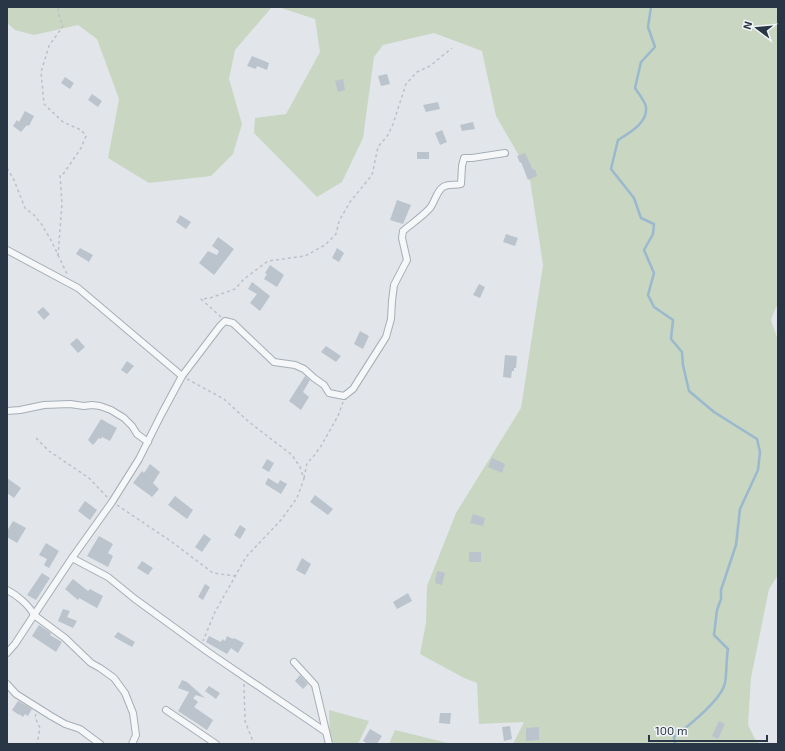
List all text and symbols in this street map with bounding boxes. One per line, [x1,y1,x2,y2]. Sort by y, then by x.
north arrow [737,8,777,48]
text: N [740,19,754,31]
scale bar [649,717,767,743]
text: 100 m [655,723,687,737]

